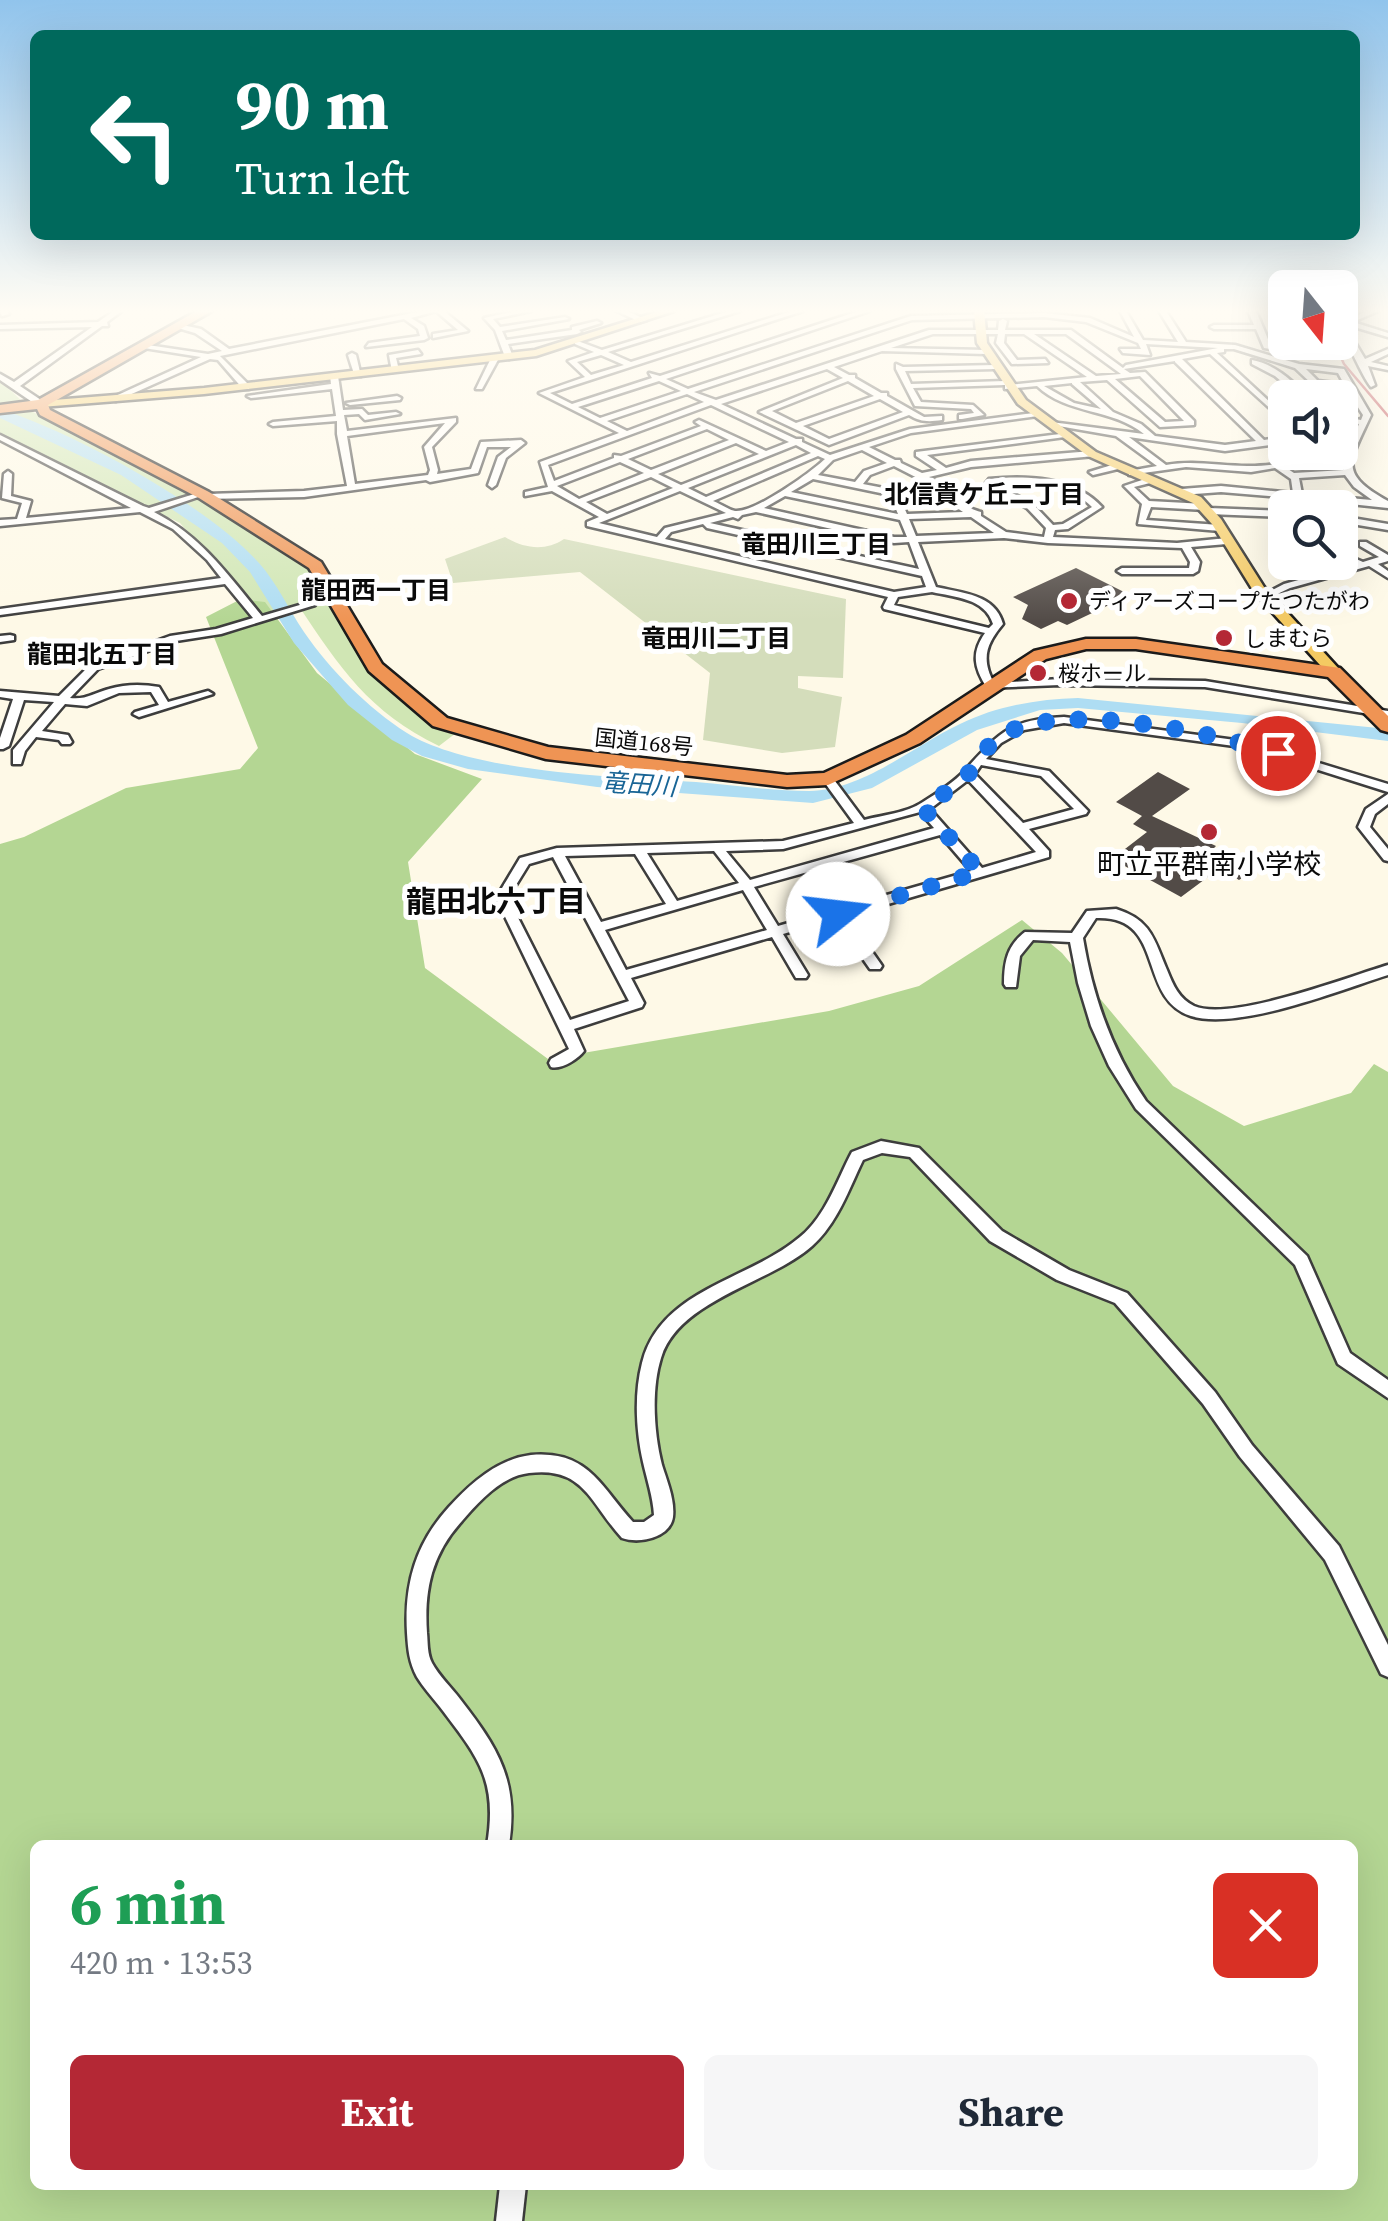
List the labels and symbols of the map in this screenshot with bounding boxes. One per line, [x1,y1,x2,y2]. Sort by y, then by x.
north arrow [1268,270,1358,360]
district label: 北信貴ケ丘二丁目 [884,477,1084,511]
district label: 竜田川三丁目 [741,527,891,561]
district label: 龍田西一丁目 [301,573,451,607]
place label: ディアーズコープたつたがわ [1089,586,1370,616]
marker: ディアーズコープたつたがわ [1058,590,1080,612]
district label: 竜田川二丁目 [641,621,791,655]
place label: しまむら [1244,623,1332,653]
marker: しまむら [1213,627,1235,649]
district label: 龍田北五丁目 [27,637,177,671]
place label: 桜ホール [1058,658,1146,688]
marker: 桜ホール [1027,662,1049,684]
pin [1236,711,1321,796]
street label: 国道168号 [593,722,695,762]
water label: 竜田川 [600,764,681,804]
marker: 町立平群南小学校 [1198,821,1220,843]
place label: 町立平群南小学校 [1097,845,1321,883]
position arrow [786,862,890,966]
district label: 龍田北六丁目 [406,881,586,922]

